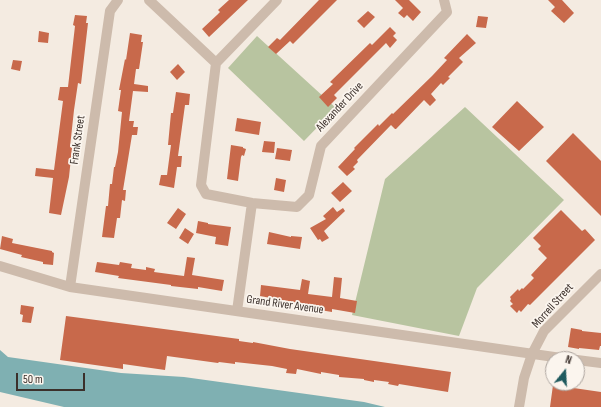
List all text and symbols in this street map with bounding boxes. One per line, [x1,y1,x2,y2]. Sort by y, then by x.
street label: Alexander Drive [313,79,367,135]
street label: Frank Street [67,115,89,165]
street label: Morrell Street [529,281,577,331]
street label: Grand River Avenue [245,292,325,318]
north arrow [545,351,585,391]
text: N [564,353,573,367]
scale bar [18,365,87,391]
text: 50 m [23,372,43,387]

